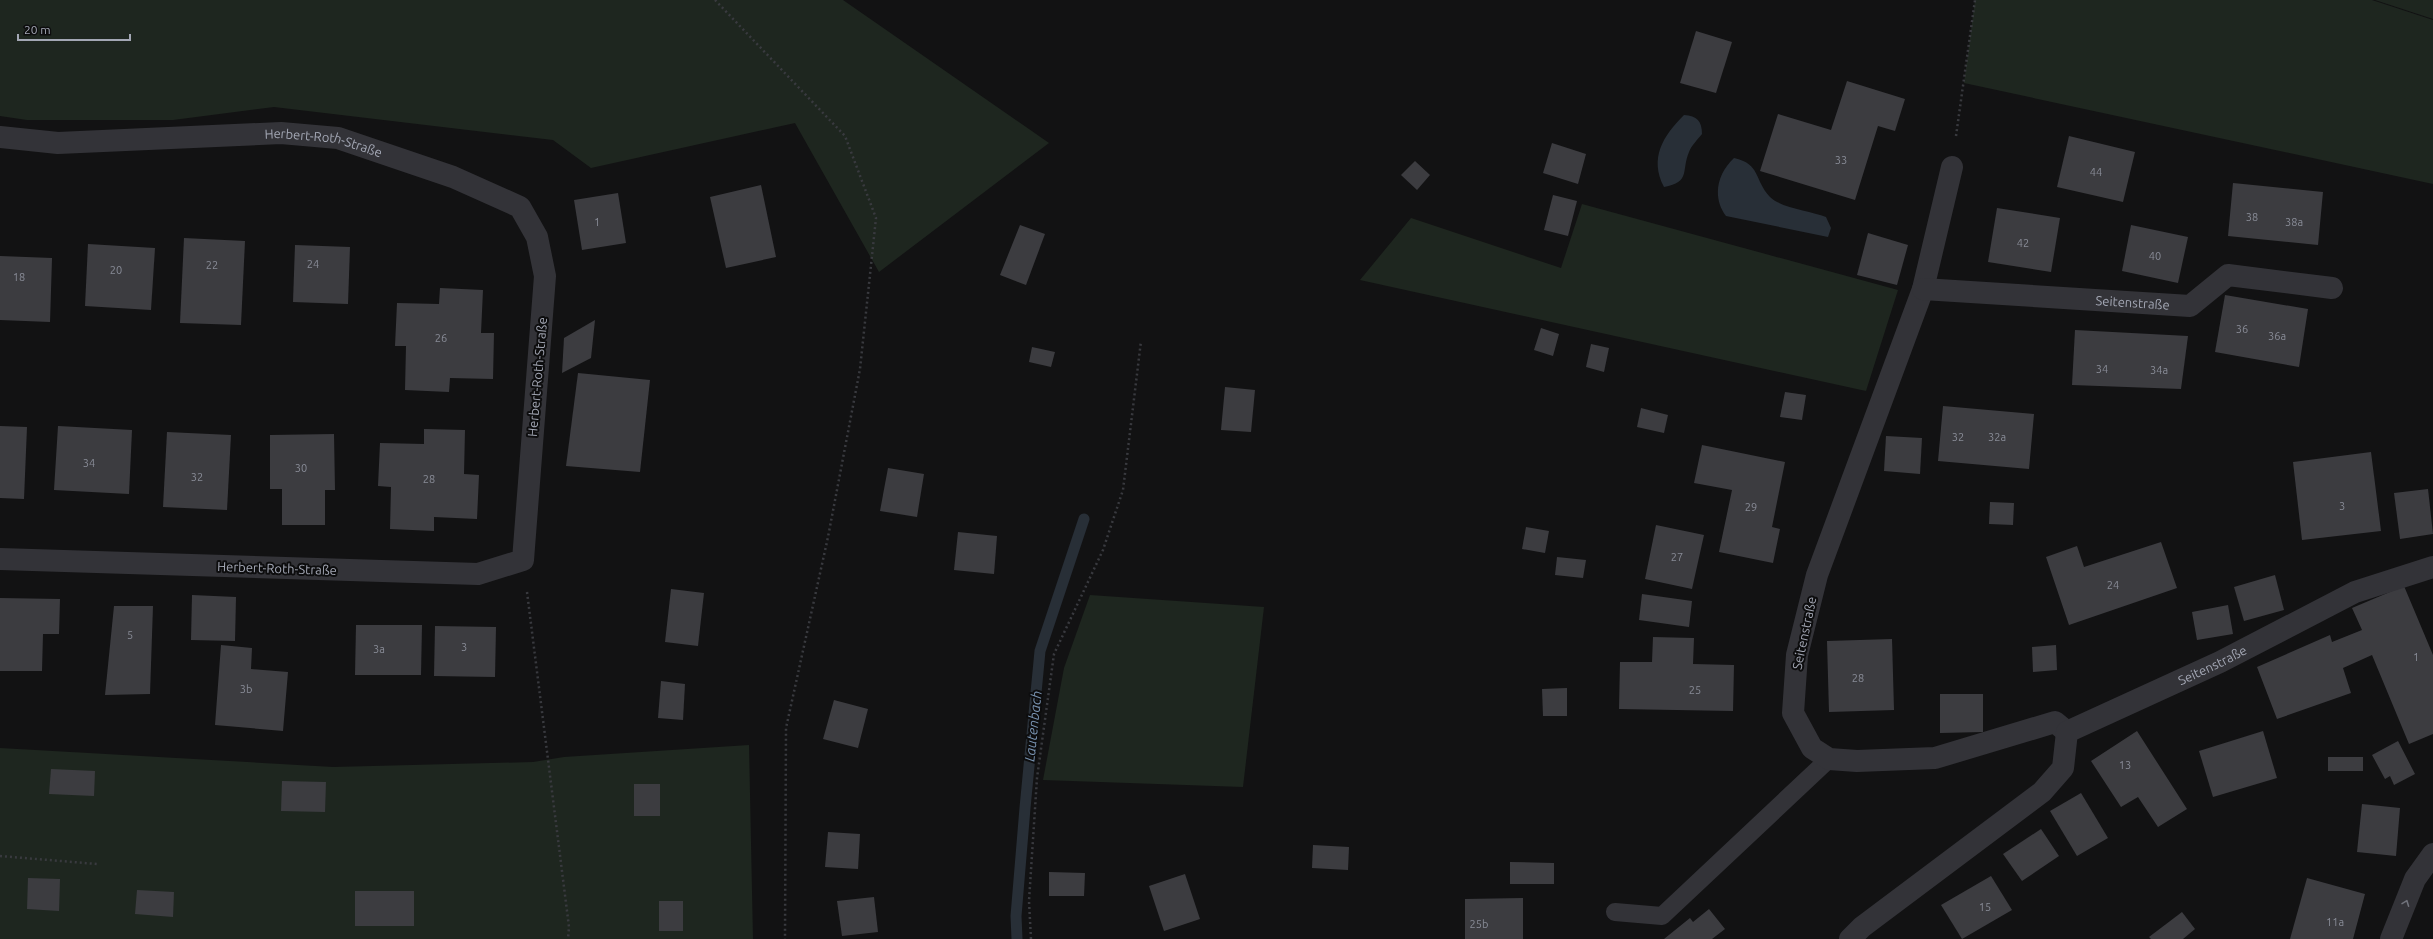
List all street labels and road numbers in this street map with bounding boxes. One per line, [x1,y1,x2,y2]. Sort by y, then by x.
street label: Herbert-Roth-Straße [264,126,384,159]
street label: Seitenstraße [2095,293,2170,312]
street label: Herbert-Roth-Straße [525,317,549,437]
street label: Herbert-Roth-Straße [217,559,337,577]
street label: Seitenstraße [1789,595,1819,671]
street label: Seitenstraße [2176,643,2249,687]

